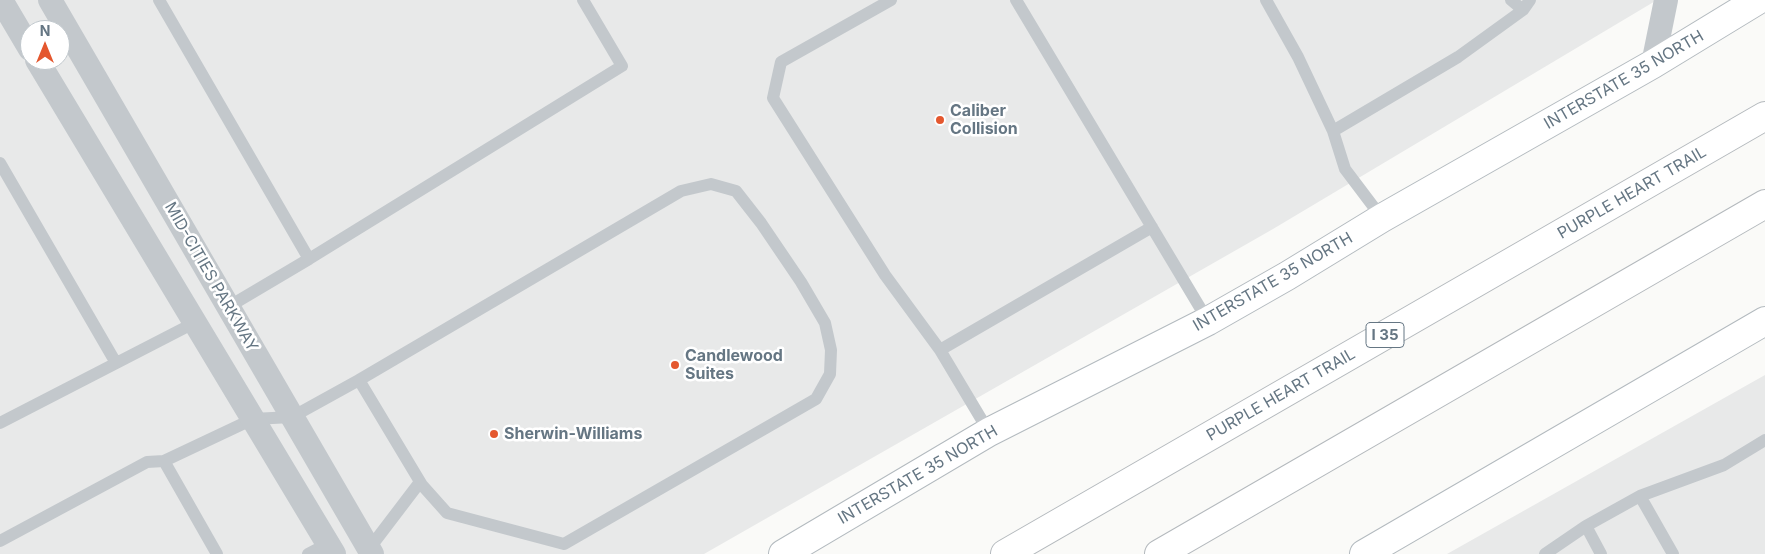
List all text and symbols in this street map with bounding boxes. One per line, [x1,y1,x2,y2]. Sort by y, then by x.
north arrow [20,20,70,70]
text: N [40,22,50,39]
street label: INTERSTATE 35 NORTH [1541,26,1707,134]
place label: Caliber Collision [950,101,1018,139]
marker: Caliber Collision [934,114,946,126]
street label: PURPLE HEART TRAIL [1554,143,1710,243]
street label: MID-CITIES PARKWAY [160,199,262,355]
street label: INTERSTATE 35 NORTH [1190,228,1356,336]
road number: I 35 [1366,322,1404,348]
street label: PURPLE HEART TRAIL [1203,345,1359,445]
place label: Candlewood Suites [685,346,783,384]
marker: Candlewood Suites [669,359,681,371]
street label: INTERSTATE 35 NORTH [835,421,1001,529]
place label: Sherwin-Williams [504,424,642,444]
marker: Sherwin-Williams [488,428,500,440]

